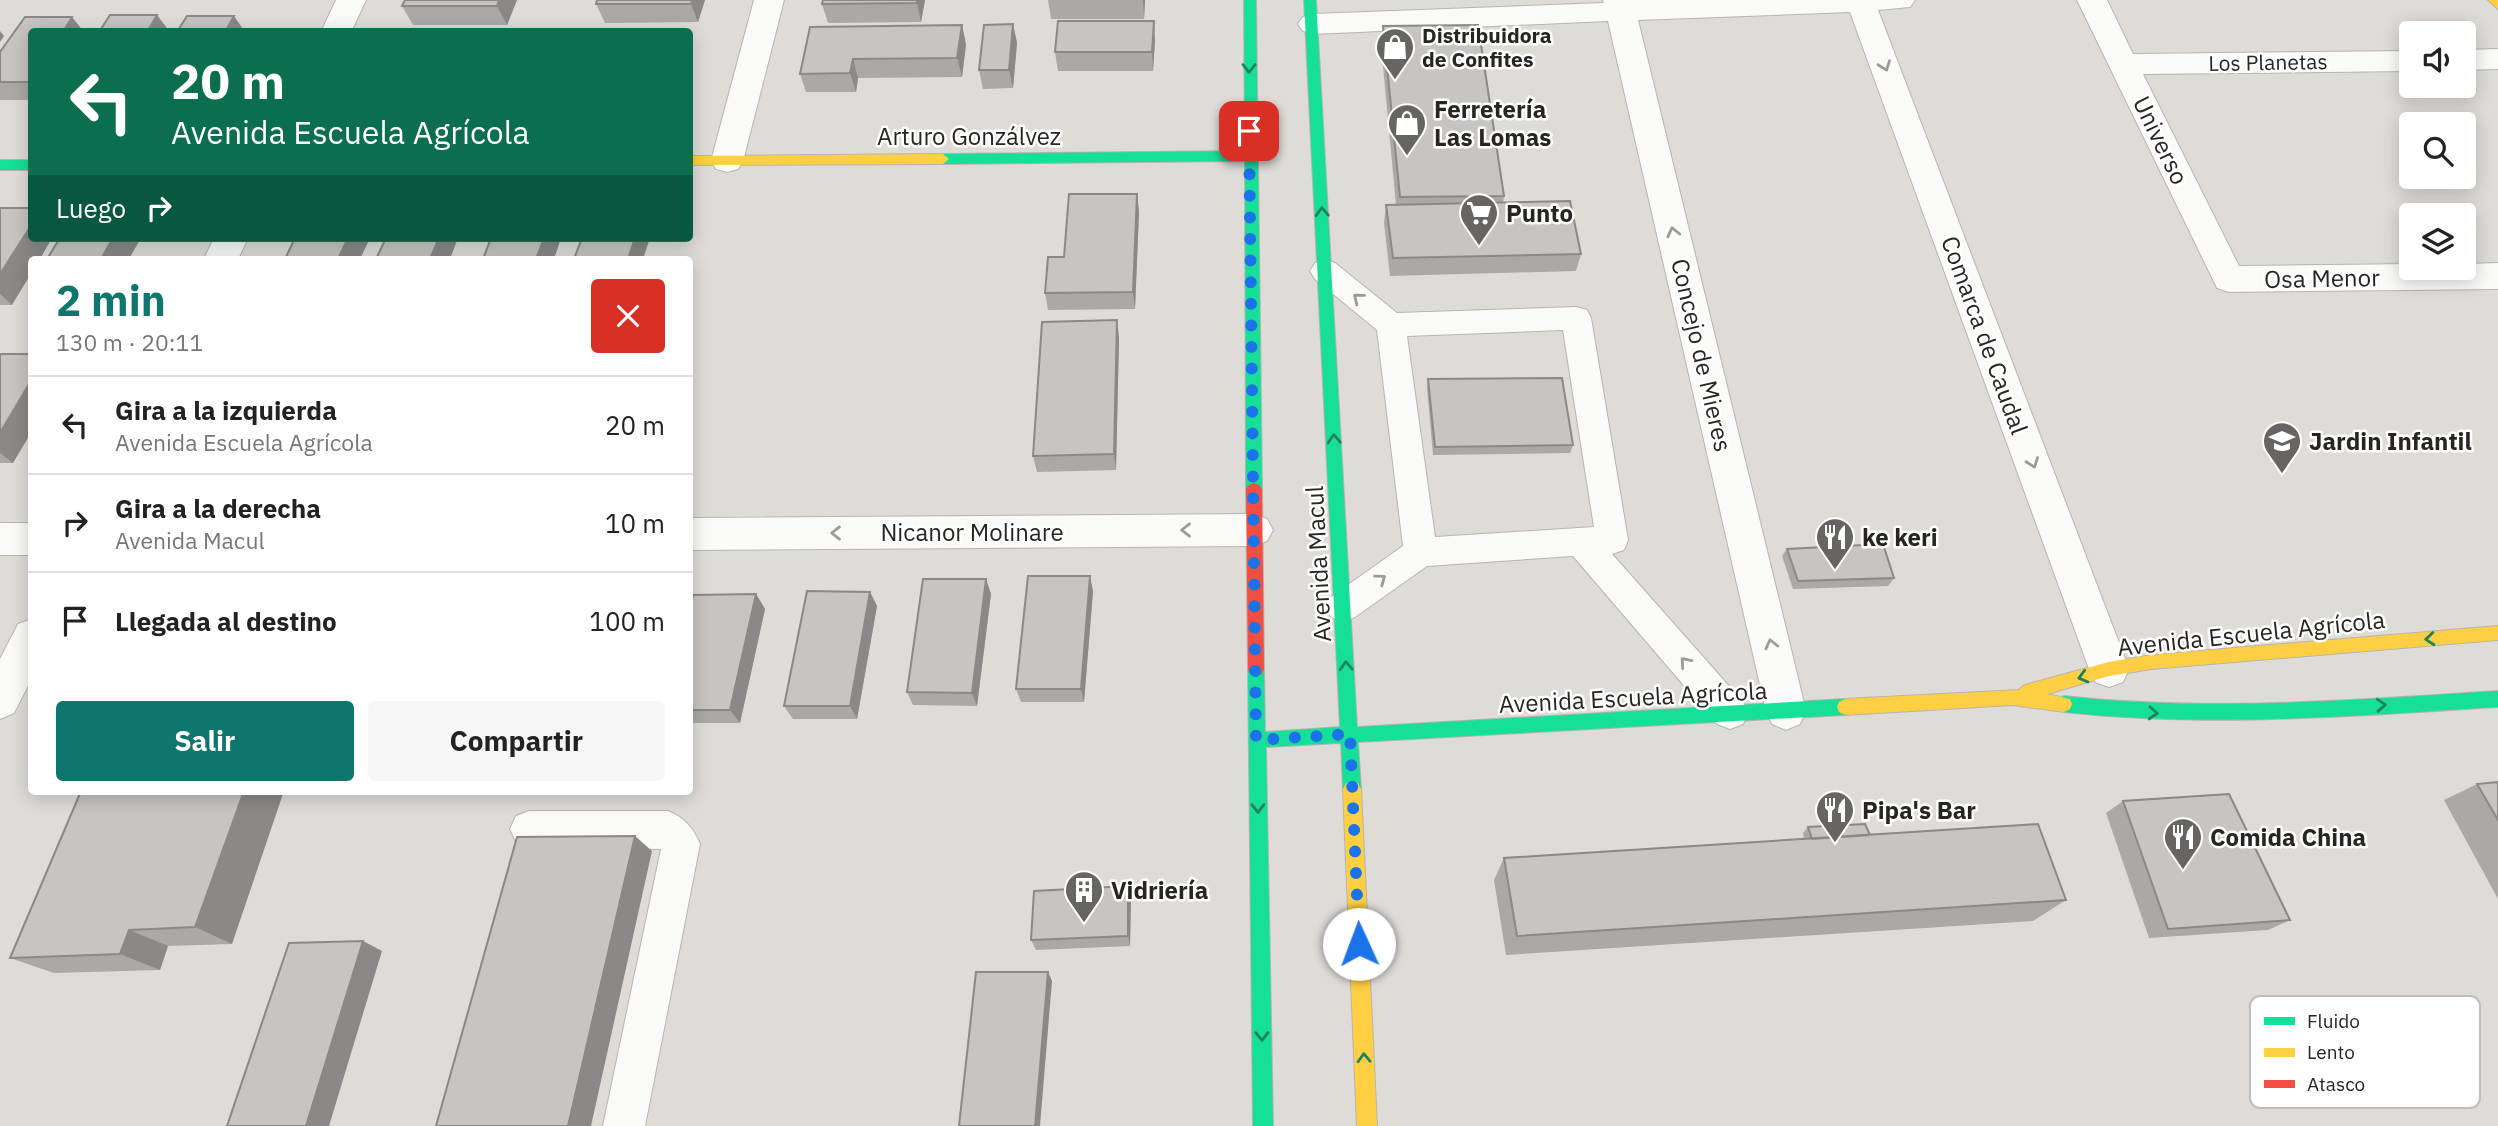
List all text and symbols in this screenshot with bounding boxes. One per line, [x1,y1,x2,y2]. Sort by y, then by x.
place label: Distribuidora de Confites [1422,21,1552,73]
map controls [2399,21,2476,280]
button: sound [2399,21,2476,98]
shop icon: Distribuidora de Confites [1374,26,1416,81]
street label: Los Planetas [2208,47,2328,77]
text: 20 m [171,49,285,112]
icon: left [56,56,147,147]
one-way arrow [1876,59,1890,71]
one-way arrow [1241,63,1257,74]
street label: Universo [2126,90,2196,190]
place label: Ferretería Las Lomas [1434,93,1551,153]
pin [1219,101,1279,161]
shop icon: Ferretería Las Lomas [1386,102,1428,157]
text: Avenida Escuela Agrícola [171,111,530,153]
icon: arrive [1230,112,1268,150]
button: search [2399,112,2476,189]
street label: Arturo Gonzálvez [877,120,1061,152]
icon: right [140,189,178,227]
text: Luego [56,191,126,225]
supermarket icon: Punto [1458,192,1500,247]
place label: Punto [1506,197,1573,229]
button: layers [2399,203,2476,280]
one-way arrow [1315,206,1330,217]
one-way arrow [1667,226,1681,238]
street label: Comarca de Caudal [1934,231,2036,439]
street label: Concejo de Mieres [1664,255,1740,455]
street label: Osa Menor [2264,261,2380,295]
text: 2 min [56,273,166,328]
button: close [591,279,665,353]
one-way arrow [1354,294,1367,306]
text: 130 m · 20:11 [56,327,203,357]
text: Gira a la izquierda [115,393,337,427]
icon: left [56,406,94,444]
text: 20 m [605,408,665,442]
school or university icon: Jardin Infantil [2261,420,2303,475]
place label: Jardin Infantil [2309,425,2472,457]
text: Avenida Escuela Agrícola [115,427,373,457]
one-way arrow [1327,433,1342,444]
one-way arrow [2024,456,2038,468]
street label: Avenida Macul [1298,485,1338,643]
text: Gira a la derecha [115,491,321,525]
icon: right [56,504,94,542]
text: 10 m [605,506,665,540]
street label: Nicanor Molinare [880,516,1064,548]
restaurant icon: ke keri [1814,516,1856,571]
place label: ke keri [1862,521,1938,553]
one-way arrow [1180,523,1191,538]
text: Avenida Macul [115,525,265,555]
one-way arrow [830,525,841,541]
one-way arrow [1373,575,1386,587]
icon: arrive [56,602,94,640]
street label: Avenida Escuela Agrícola [2116,603,2387,663]
text: Llegada al destino [115,604,337,638]
text: 100 m [589,604,665,638]
one-way arrow [2424,631,2435,646]
one-way arrow [1764,638,1779,650]
one-way arrow [1681,657,1693,670]
one-way arrow [1339,661,1354,672]
one-way arrow [2077,668,2089,683]
street label: Avenida Escuela Agrícola [1498,674,1768,720]
one-way arrow [2375,698,2386,713]
button: Salir [56,701,354,781]
button: Compartir [368,701,665,781]
one-way arrow [2148,705,2159,720]
restaurant icon: Pipa's Bar [1814,789,1856,844]
place label: Pipa's Bar [1862,794,1976,826]
one-way arrow [1250,803,1265,814]
restaurant icon: Comida China [2162,816,2204,871]
place label: Comida China [2210,821,2366,853]
building icon: Vidriería [1063,869,1105,924]
place label: Vidriería [1111,874,1208,906]
position arrow [1322,907,1396,981]
legend [2250,996,2480,1108]
text: Fluido [2307,1009,2360,1033]
one-way arrow [1254,1031,1270,1041]
text: Lento [2307,1040,2355,1064]
one-way arrow [1357,1052,1372,1063]
text: Atasco [2307,1072,2365,1096]

